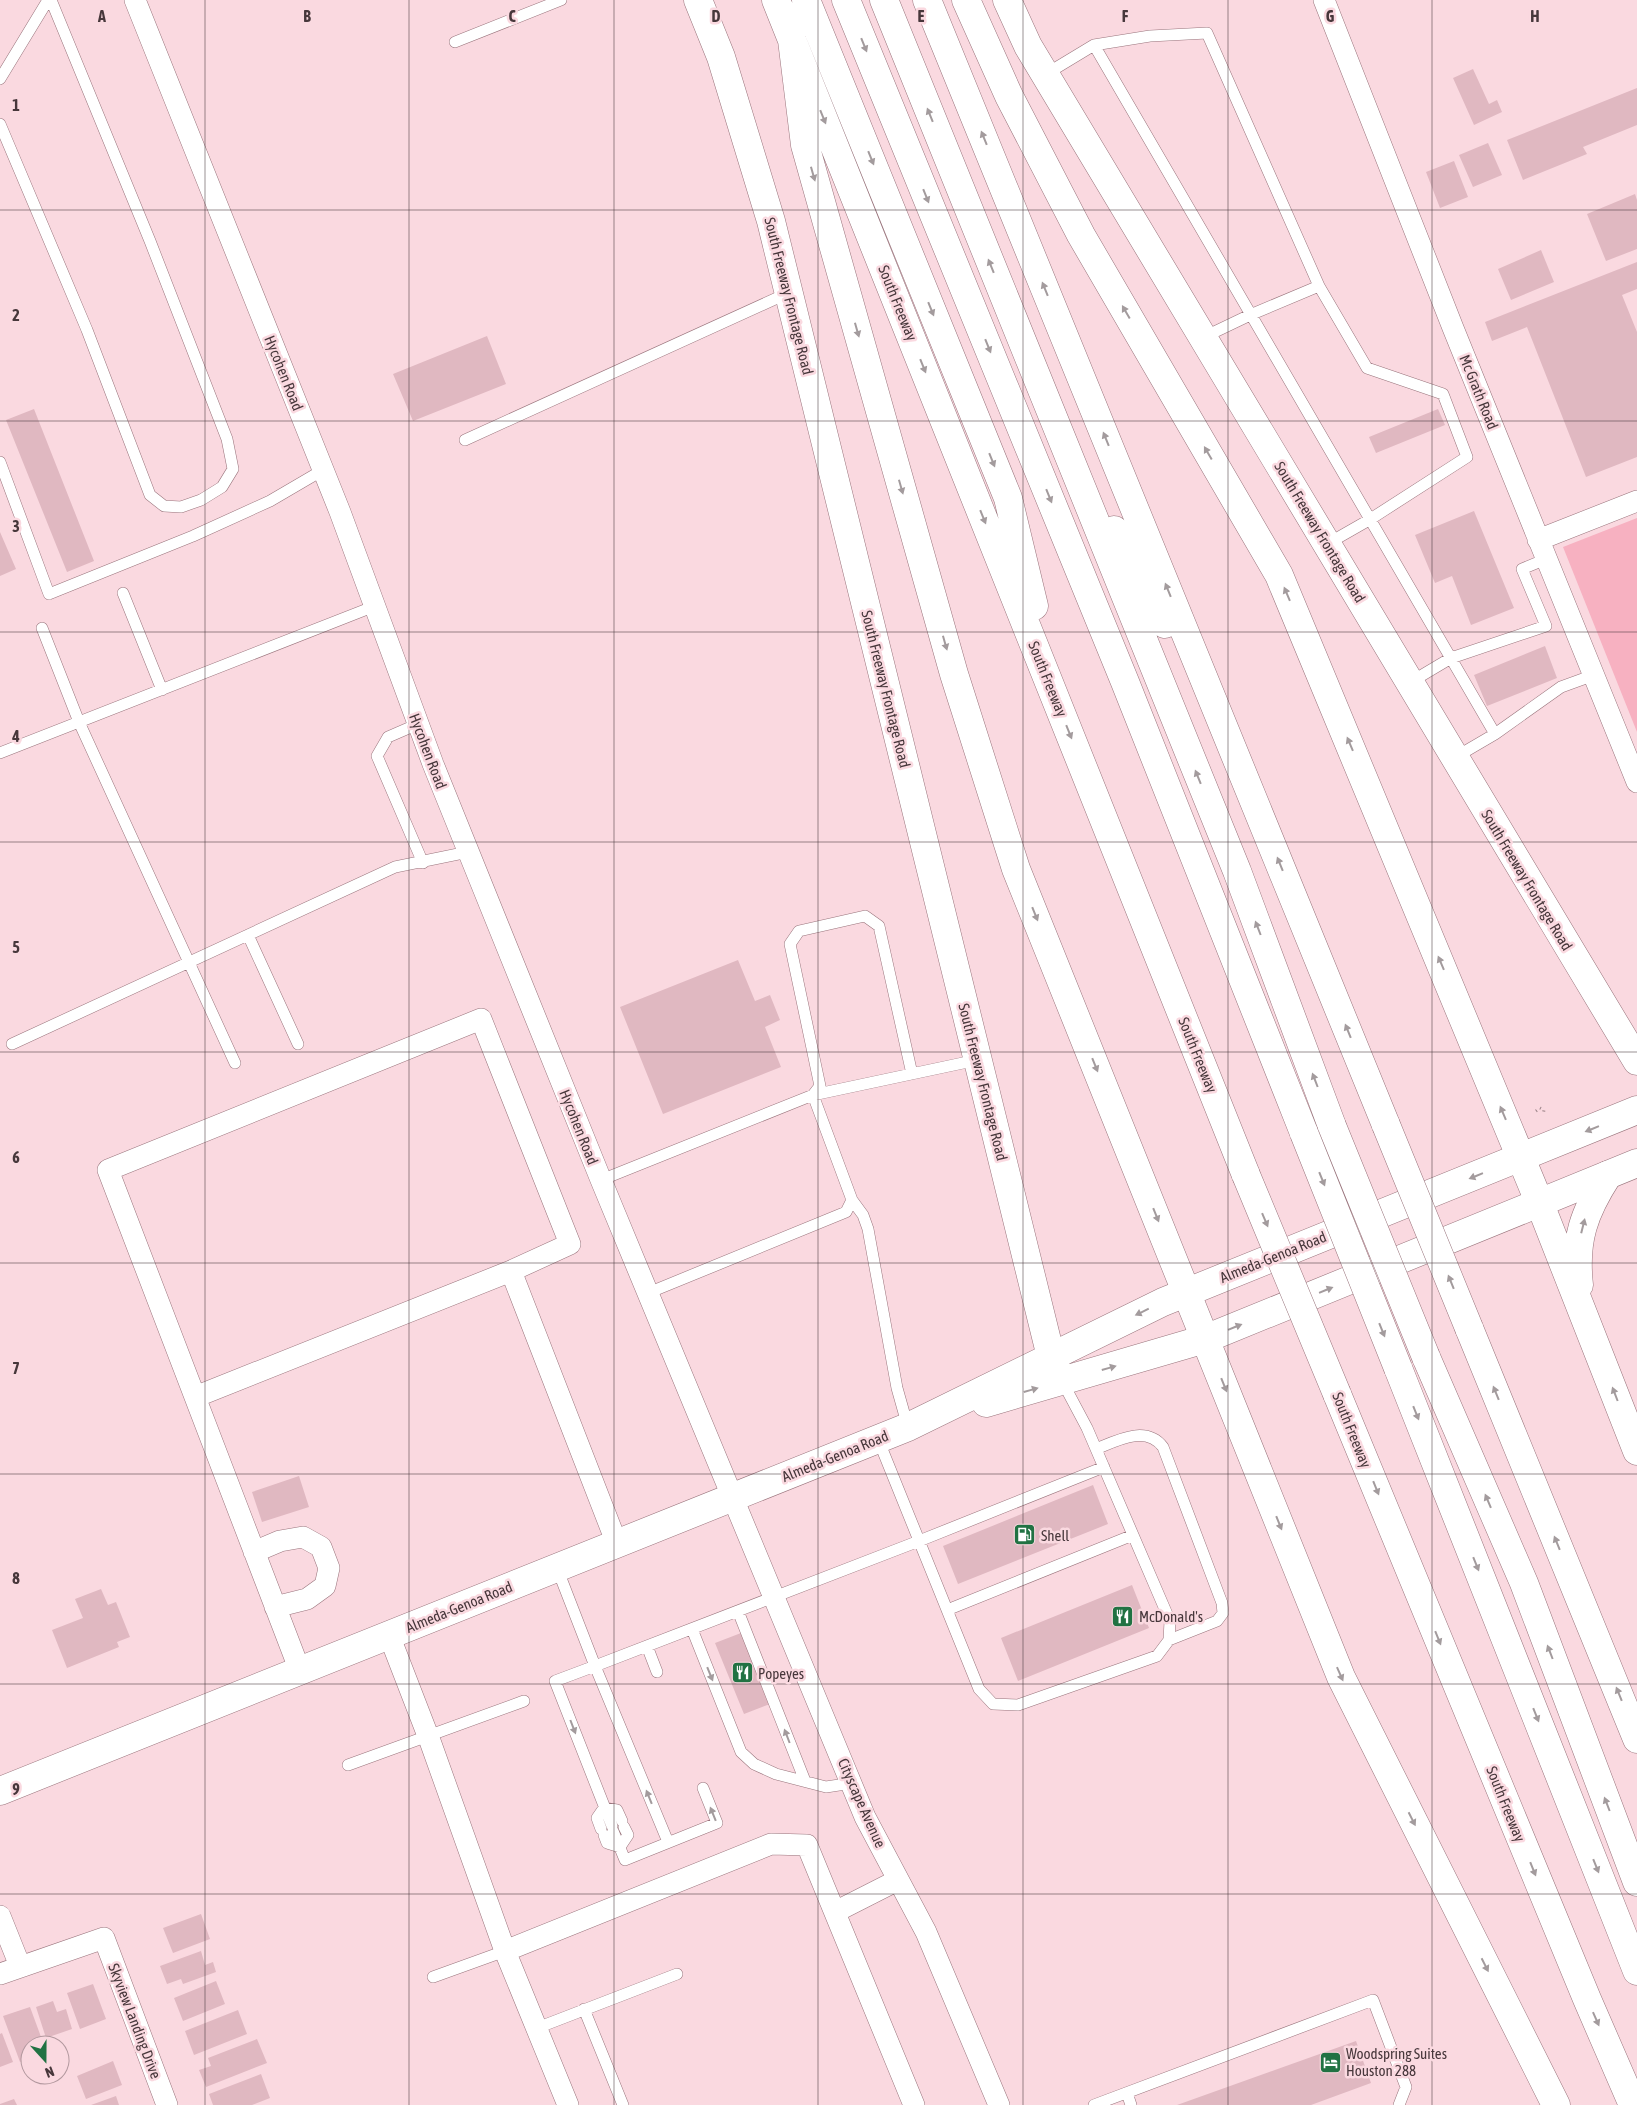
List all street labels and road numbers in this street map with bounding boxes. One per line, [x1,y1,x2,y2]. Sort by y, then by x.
street label: South Freeway Frontage Road [761,216,817,376]
street label: South Freeway [875,263,921,343]
street label: Hycohen Road [261,333,307,413]
street label: Mc Grath Road [1456,352,1502,432]
street label: South Freeway Frontage Road [1271,458,1369,606]
street label: South Freeway Frontage Road [858,609,914,769]
street label: South Freeway [1025,639,1071,719]
street label: Hycohen Road [406,711,450,791]
street label: South Freeway Frontage Road [1478,806,1576,954]
street label: South Freeway Frontage Road [955,1002,1011,1162]
street label: South Freeway [1175,1015,1221,1095]
street label: Hycohen Road [556,1087,602,1167]
street label: Almeda-Genoa Road [1217,1228,1329,1286]
street label: South Freeway [1329,1390,1375,1470]
street label: Almeda-Genoa Road [779,1427,891,1485]
street label: Almeda-Genoa Road [403,1578,515,1636]
street label: Cityscape Avenue [835,1756,889,1850]
street label: South Freeway [1483,1764,1529,1844]
street label: Skyview Landing Drive [105,1961,165,2081]

